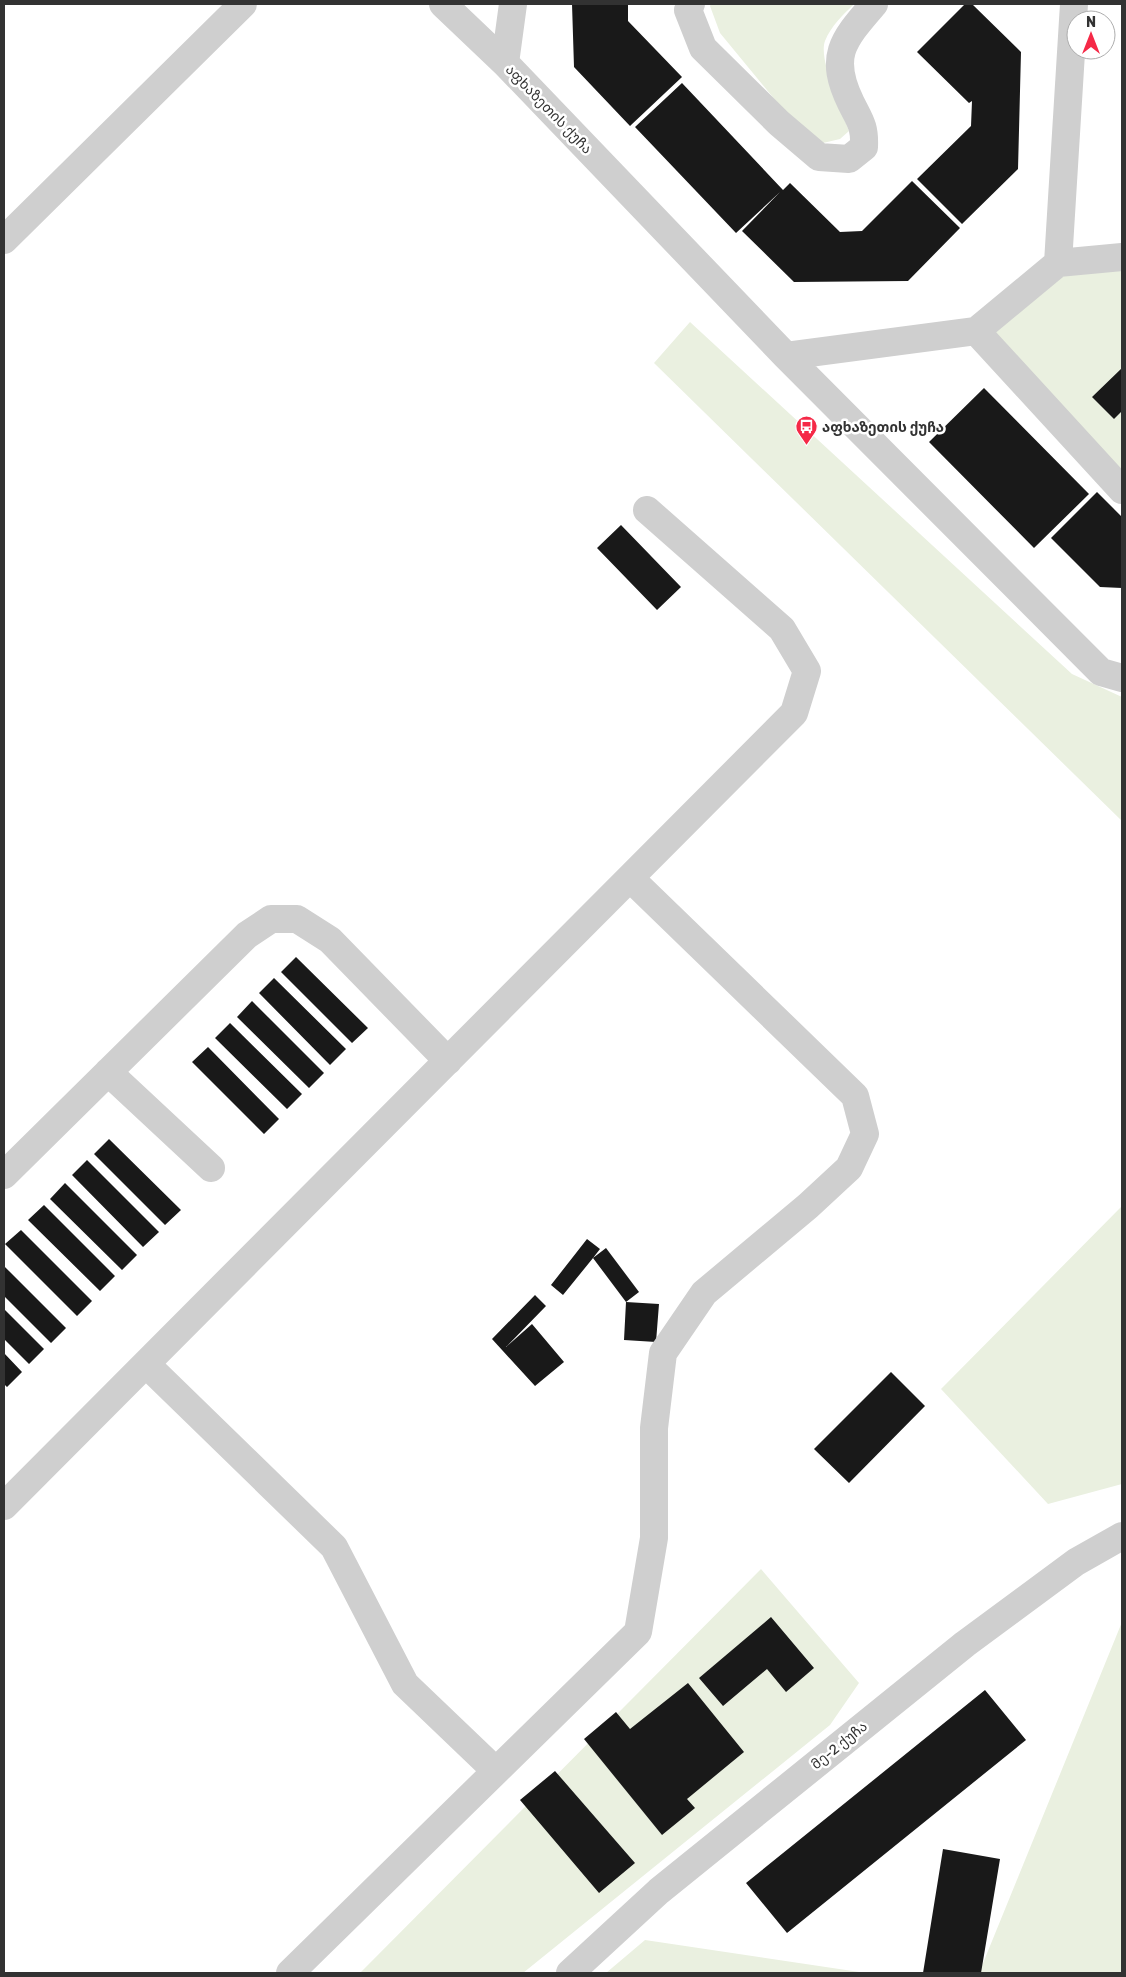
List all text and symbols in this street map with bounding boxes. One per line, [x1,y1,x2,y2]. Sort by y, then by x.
north arrow [1066,10,1116,60]
text: N [1086,14,1096,31]
street label: აფხაზეთის ქუჩა [502,61,596,157]
bus stop icon: აფხაზეთის ქუჩა [794,415,818,446]
place label: აფხაზეთის ქუჩა [822,419,944,436]
street label: მე-2 ქუჩა [808,1718,871,1773]

